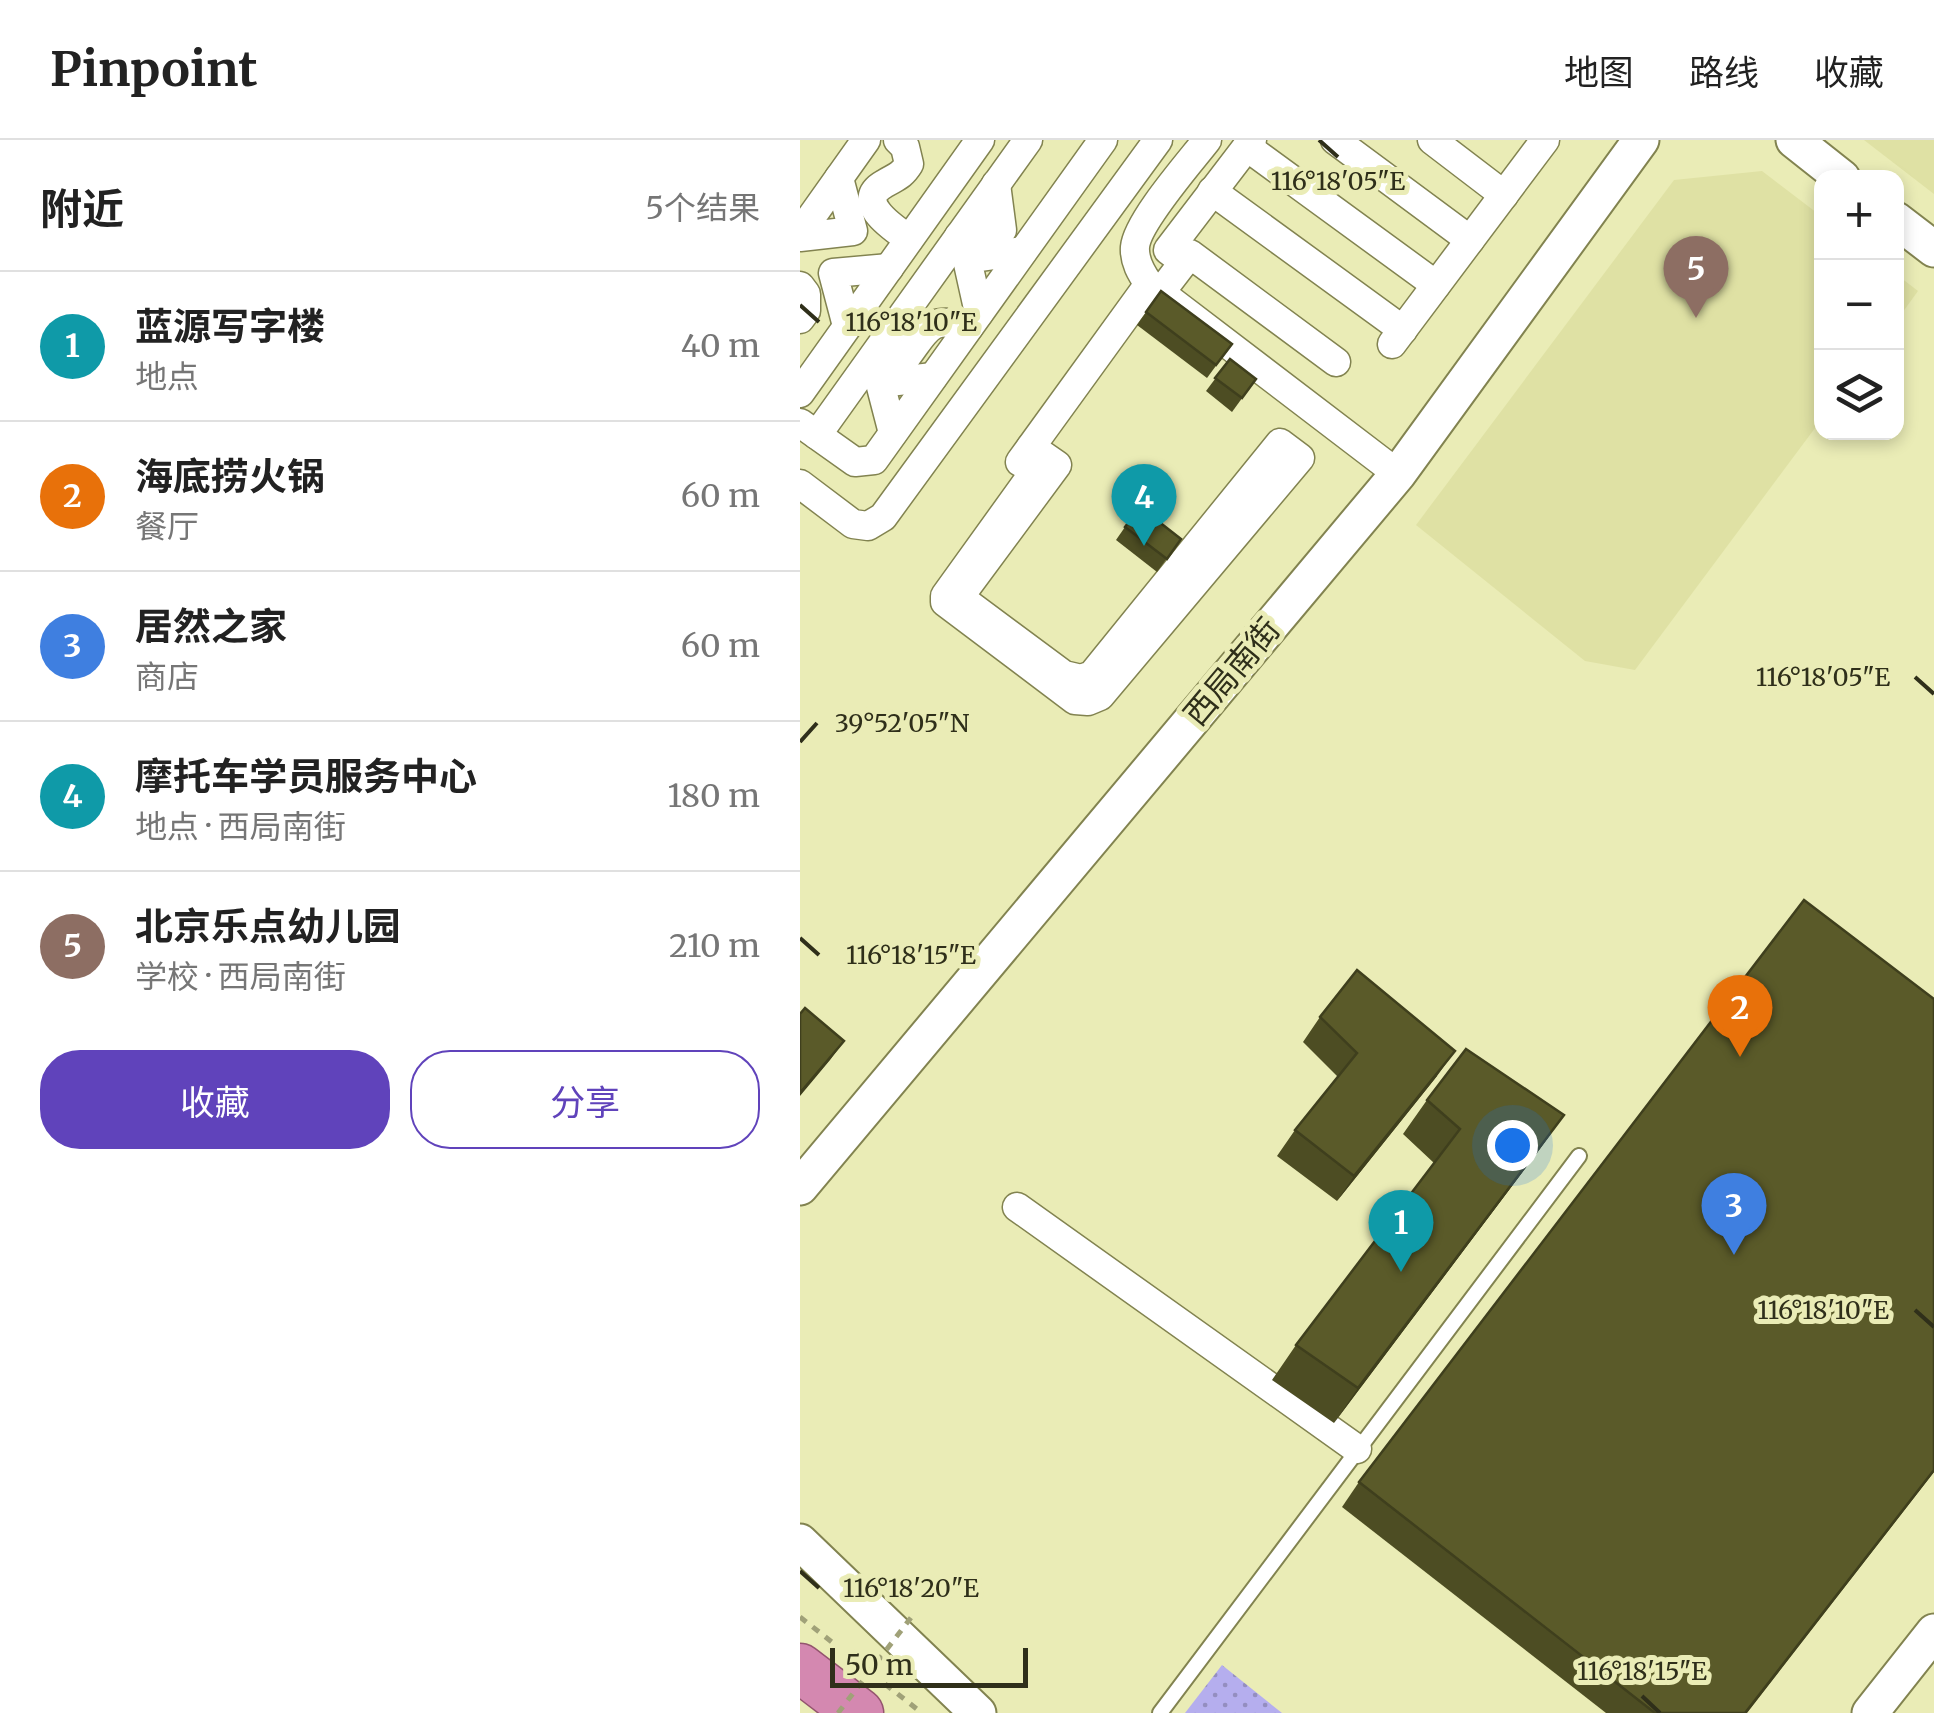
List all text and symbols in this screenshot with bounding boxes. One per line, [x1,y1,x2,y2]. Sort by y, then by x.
text: Pinpoint [50,39,258,99]
text: 地图 [1564,51,1634,95]
text: 路线 [1689,51,1759,95]
text: 收藏 [1814,51,1884,95]
text: 116°18'05"E [1271,165,1405,197]
map controls [1814,170,1904,440]
button: + [1814,170,1904,260]
text: 附近 [40,183,124,235]
text: 5个结果 [645,188,760,228]
pin: 5 [1664,236,1728,318]
button: − [1814,260,1904,350]
text: 蓝源写字楼 [135,303,325,350]
text: 116°18'10"E [845,306,977,338]
text: 1 [65,326,80,366]
text: 40 m [681,326,760,366]
button: layers [1814,350,1904,440]
text: 地点 [135,357,199,397]
text: 海底捞火锅 [135,453,325,500]
pin: 4 [1112,464,1176,546]
text: 2 [63,476,82,516]
text: 60 m [681,476,760,516]
text: 餐厅 [135,507,199,547]
text: 居然之家 [135,603,287,650]
street label: 西局南街 [1176,610,1288,734]
text: 3 [63,626,82,666]
text: 60 m [681,626,760,666]
text: 商店 [135,657,199,697]
text: 116°18'05"E [1756,661,1890,693]
text: 39°52'05"N [835,707,969,739]
text: 摩托车学员服务中心 [135,753,477,800]
text: 4 [62,776,83,816]
text: 180 m [668,776,760,816]
text: 地点 · 西局南街 [135,807,346,847]
text: 北京乐点幼儿园 [135,903,401,950]
text: 5 [63,926,82,966]
text: 210 m [669,926,760,966]
text: 116°18'15"E [846,939,976,971]
text: 学校 · 西局南街 [135,957,346,997]
pin: 2 [1708,974,1772,1057]
button: 收藏 [40,1050,390,1149]
button: 分享 [410,1050,760,1149]
your location [1487,1120,1538,1171]
pin: 3 [1702,1172,1766,1255]
pin: 1 [1368,1190,1434,1272]
text: 116°18'10"E [1757,1294,1889,1326]
text: 116°18'20"E [843,1572,979,1604]
scale bar [830,1643,1028,1688]
text: 50 m [845,1647,913,1683]
text: 116°18'15"E [1577,1655,1707,1687]

